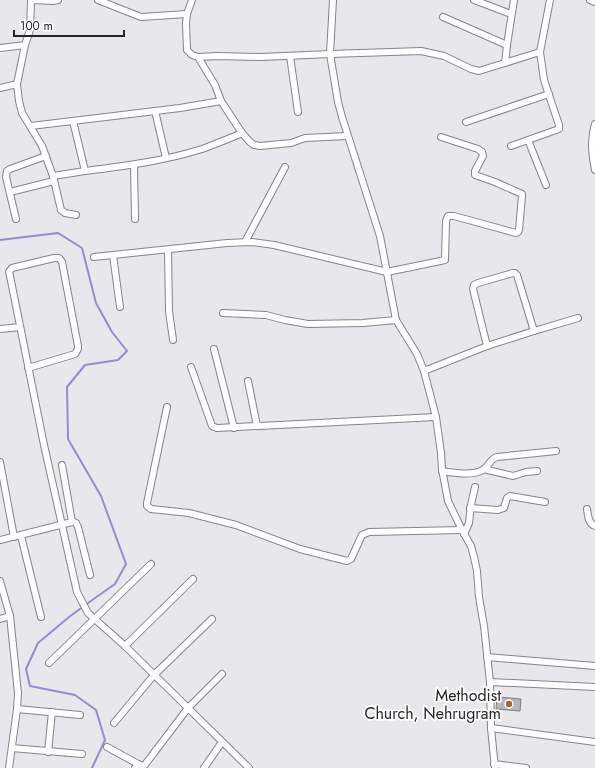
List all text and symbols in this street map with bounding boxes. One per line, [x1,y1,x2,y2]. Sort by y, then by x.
scale bar [14,12,124,38]
text: 100 m [20,17,53,35]
place label: Methodist Church, Nehrugram [365,684,501,725]
marker: Methodist Church, Nehrugram [504,699,514,709]

